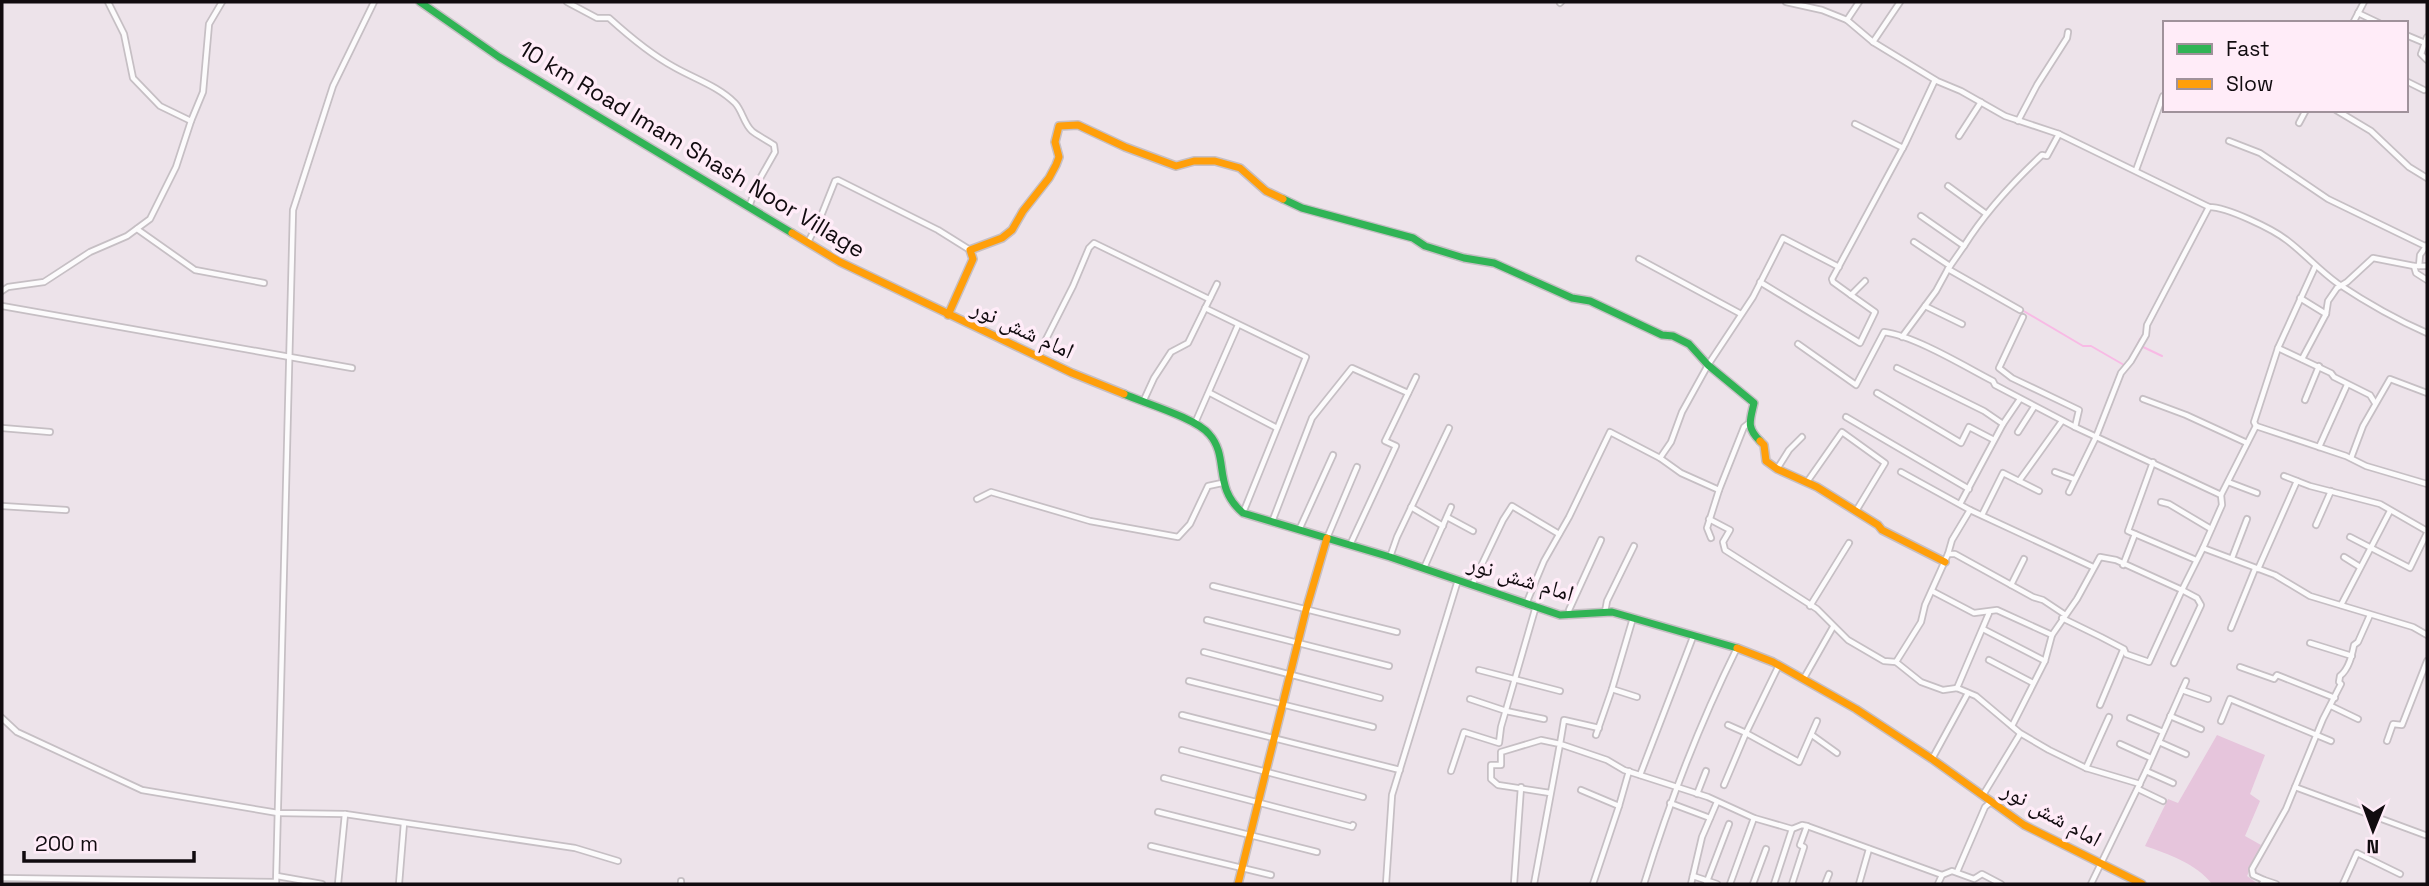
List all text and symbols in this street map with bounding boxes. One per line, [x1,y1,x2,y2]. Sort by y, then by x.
legend [2163,21,2408,112]
street label: 10 km Road Imam Shash Noor Village [513,33,871,265]
text: Fast [2226,35,2270,62]
text: Slow [2226,70,2274,97]
street label: امام شش نور [966,292,1079,367]
street label: امام شش نور [1463,547,1578,609]
street label: امام شش نور [1996,774,2107,854]
north arrow [2338,795,2408,865]
scale bar [24,820,194,864]
text: 200 m [35,830,98,857]
text: N [2366,834,2379,859]

